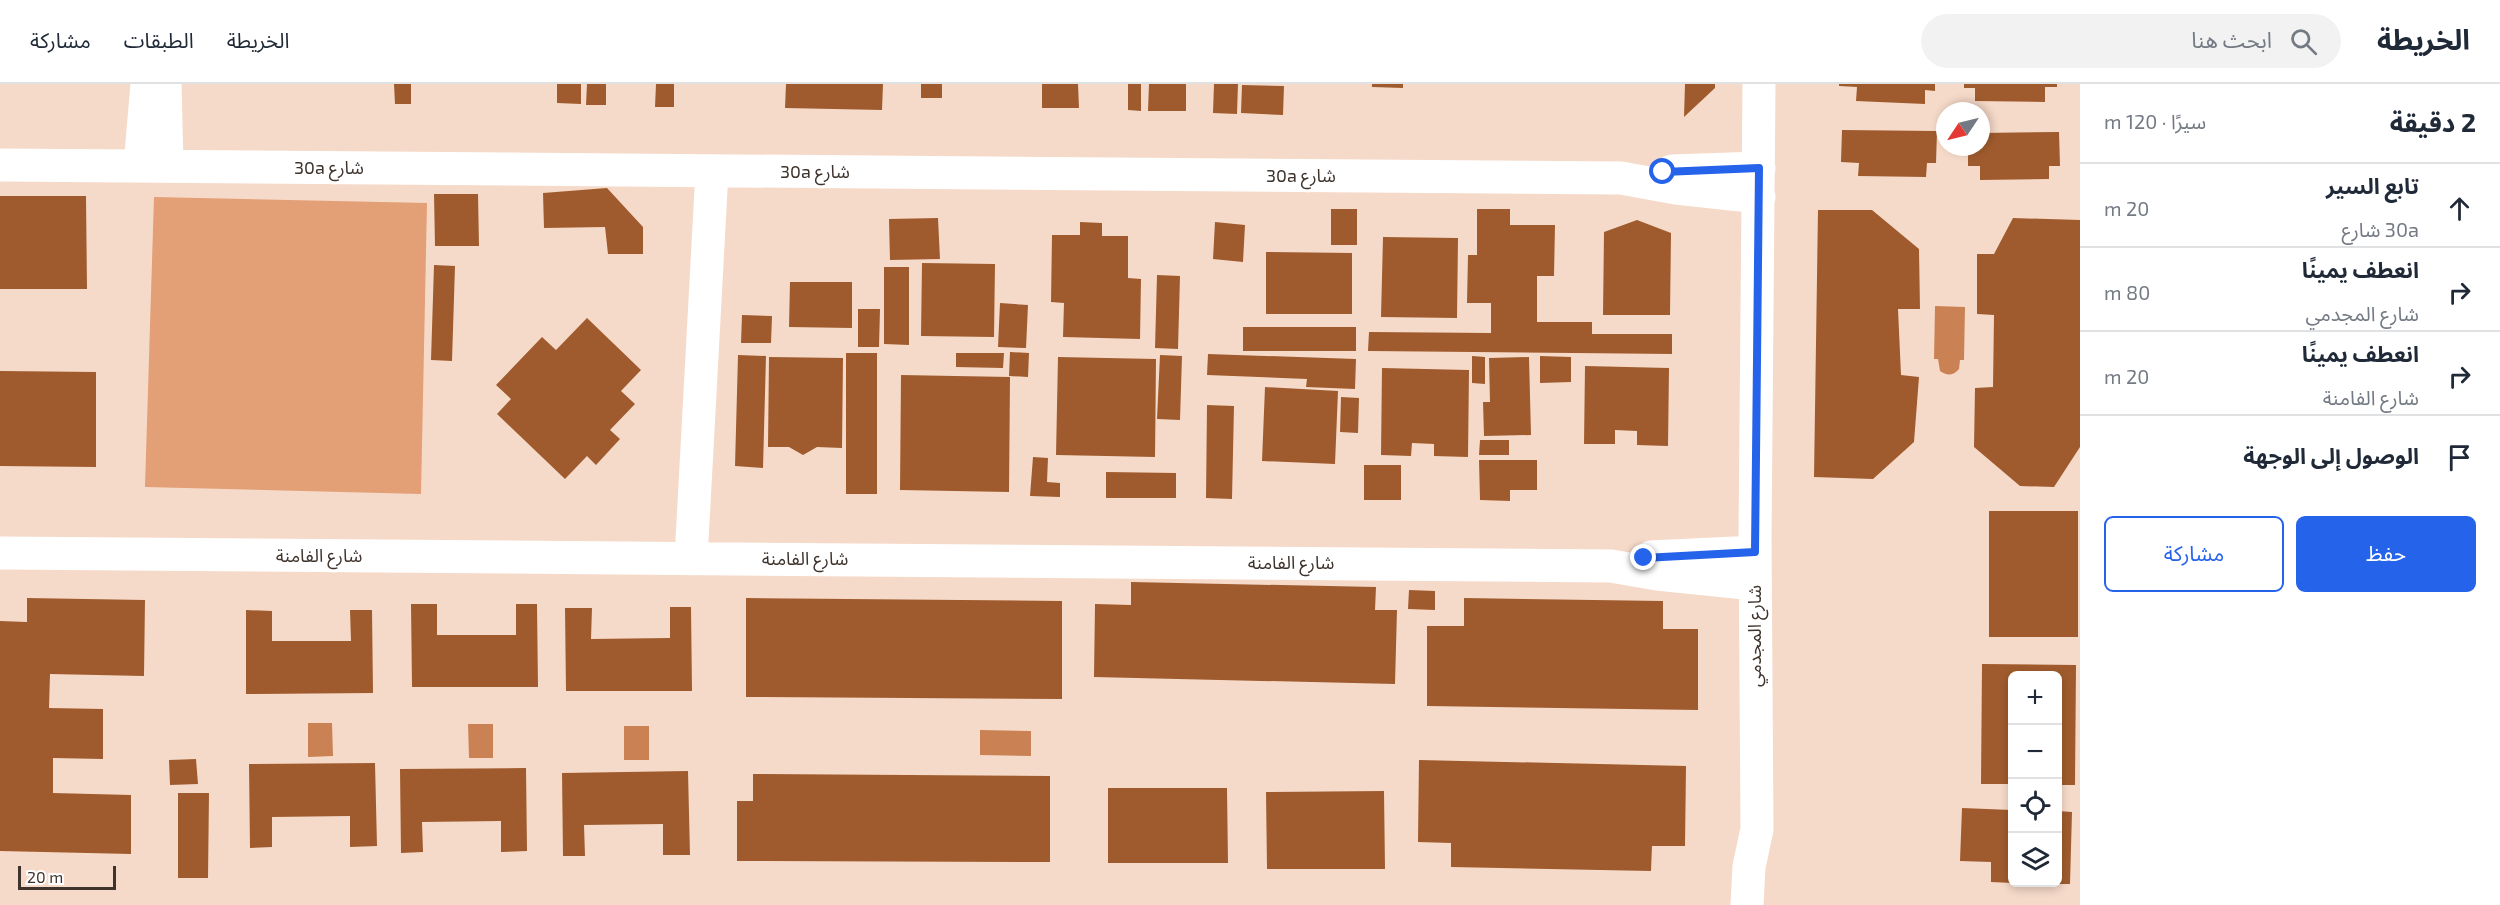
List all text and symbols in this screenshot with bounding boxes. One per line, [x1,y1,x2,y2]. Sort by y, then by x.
search box [1921,14,2341,68]
text: الخريطة [2377,22,2470,56]
icon: search [2287,25,2320,58]
text: ابحث هنا [2191,26,2272,52]
text: مشاركة [30,27,91,52]
text: الطبقات [124,27,194,52]
text: الخريطة [227,27,290,52]
north arrow [1936,102,1990,156]
text: 2 دقيقة [2390,106,2476,137]
text: سيرًا · 120 m [2104,109,2206,133]
street label: 30a شارع [294,156,364,182]
route start [1649,158,1675,184]
street label: 30a شارع [780,160,850,186]
street label: 30a شارع [1266,164,1336,190]
text: تابع السير [2326,172,2419,198]
icon: ahead [2443,192,2476,225]
text: 20 m [2104,196,2149,220]
text: 30a شارع [2341,217,2419,241]
text: انعطف يمينًا [2302,256,2419,282]
icon: right [2443,276,2476,309]
text: 80 m [2104,280,2150,304]
text: شارع المجدمي [2305,301,2419,325]
text: انعطف يمينًا [2302,340,2419,366]
icon: right [2443,360,2476,393]
text: 20 m [2104,364,2149,388]
text: شارع الفامنة [2323,385,2419,409]
icon: arrive [2443,441,2476,474]
text: الوصول إلى الوجهة [2243,442,2419,468]
button: مشاركة [2104,516,2284,592]
button: حفظ [2296,516,2476,592]
street label: شارع الفامنة [276,544,362,570]
route end [1630,544,1656,570]
street label: شارع الفامنة [762,547,848,573]
street label: شارع الفامنة [1248,551,1334,577]
street label: شارع المجدمي [1743,585,1769,687]
map controls [2008,671,2062,887]
button: + [2008,671,2062,725]
button: − [2008,725,2062,779]
button: locate [2008,779,2062,833]
button: layers [2008,833,2062,887]
scale bar [18,863,116,890]
text: 20 m [27,867,63,886]

